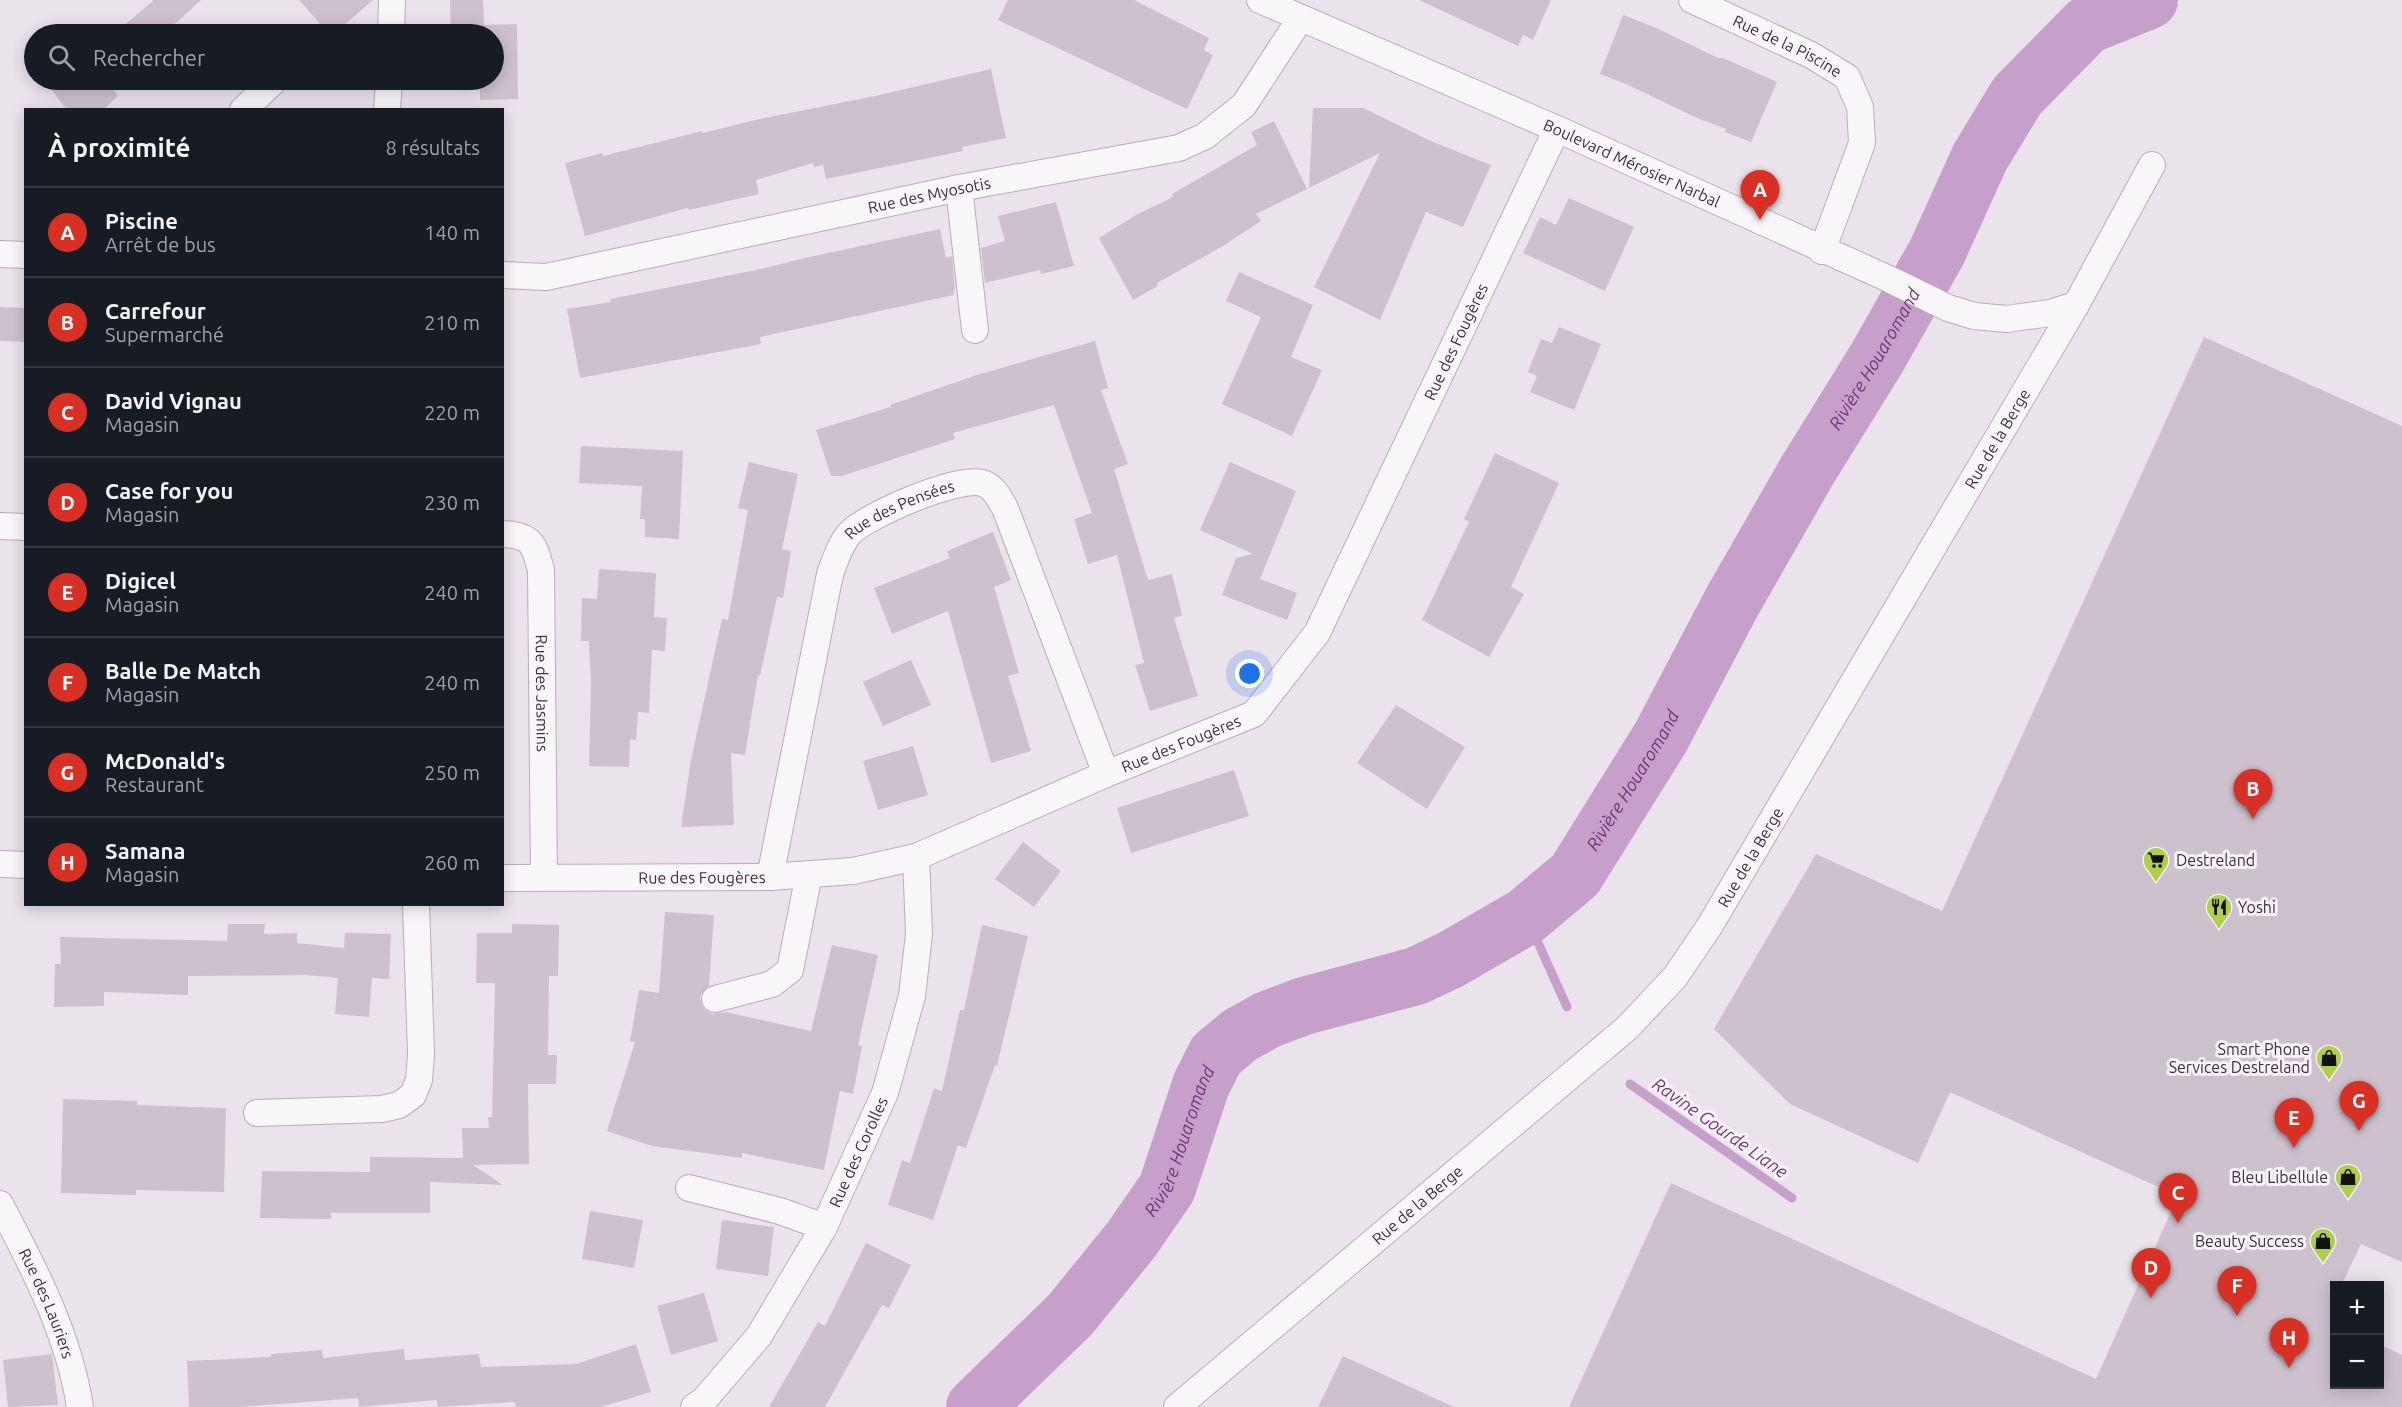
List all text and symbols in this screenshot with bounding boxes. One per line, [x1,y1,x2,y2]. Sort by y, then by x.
street label: Rue de la Piscine [1730,11,1845,81]
search box [24,24,504,90]
icon: search [45,41,78,74]
text: Rechercher [93,45,205,70]
street label: Boulevard Mérosier Narbal [1541,115,1723,211]
text: À proximité [48,133,190,162]
text: 8 résultats [386,136,480,159]
pin: A [1740,170,1780,220]
street label: Rue des Myosotis [866,173,992,216]
text: Piscine [105,208,178,233]
text: A [60,221,75,244]
text: 140 m [424,221,480,244]
text: Arrêt de bus [105,233,216,256]
street label: Rue des Fougères [1420,280,1491,403]
water label: Rivière Houaromand [1824,284,1924,433]
text: Carrefour [105,298,206,323]
text: B [61,311,74,334]
text: 210 m [424,311,480,334]
text: Supermarché [105,323,224,346]
street label: Rue de la Berge [1961,385,2034,492]
text: David Vignau [105,388,242,413]
text: C [61,401,74,424]
text: 220 m [424,401,480,424]
text: Magasin [105,413,179,436]
street label: Rue des Pensées [840,476,956,543]
text: Case for you [105,478,233,503]
text: D [60,491,75,514]
text: 230 m [424,491,480,514]
text: Magasin [105,503,179,526]
text: Digicel [105,568,176,593]
text: E [62,581,73,604]
text: 240 m [424,581,480,604]
text: Magasin [105,593,179,616]
street label: Rue des Jasmins [533,634,552,752]
text: Balle De Match [105,658,261,683]
your location [1235,659,1264,688]
text: F [62,671,73,694]
text: 240 m [424,671,480,694]
text: Magasin [105,683,179,706]
water label: Rivière Houaromand [1582,706,1683,854]
street label: Rue des Fougères [1119,711,1243,776]
text: McDonald's [105,748,225,773]
text: G [61,761,74,784]
text: 250 m [424,761,480,784]
pin: B [2234,770,2272,819]
text: Restaurant [105,773,204,796]
street label: Rue de la Berge [1714,804,1787,910]
text: Samana [105,838,185,863]
supermarket icon: Destreland [2141,845,2171,883]
text: H [60,851,75,874]
text: 260 m [424,851,480,874]
place label: Destreland [2176,851,2255,869]
text: Magasin [105,863,179,886]
street label: Rue des Fougères [638,868,766,886]
restaurant icon: Yoshi [2204,892,2234,930]
place label: Yoshi [2238,898,2276,916]
place label: Smart Phone Services Destreland [2169,1040,2310,1076]
shop icon: Smart Phone Services Destreland [2314,1043,2344,1081]
water label: Rivière Houaromand [1139,1062,1218,1220]
water label: Ravine Gourde Liane [1649,1073,1792,1181]
pin: G [2340,1082,2378,1131]
street label: Rue des Corolles [825,1094,891,1210]
pin: E [2274,1098,2314,1148]
street label: Rue de la Berge [1368,1162,1466,1248]
shop icon: Bleu Libellule [2333,1162,2363,1200]
place label: Bleu Libellule [2231,1168,2328,1186]
pin: C [2158,1174,2198,1223]
shop icon: Beauty Success [2308,1226,2338,1264]
place label: Beauty Success [2195,1232,2304,1250]
street label: Rue des Lauriers [16,1245,77,1361]
pin: D [2132,1248,2170,1298]
pin: F [2218,1266,2256,1316]
map controls [2330,1281,2384,1389]
button: + [2330,1281,2384,1335]
pin: H [2270,1318,2308,1368]
button: − [2330,1335,2384,1389]

